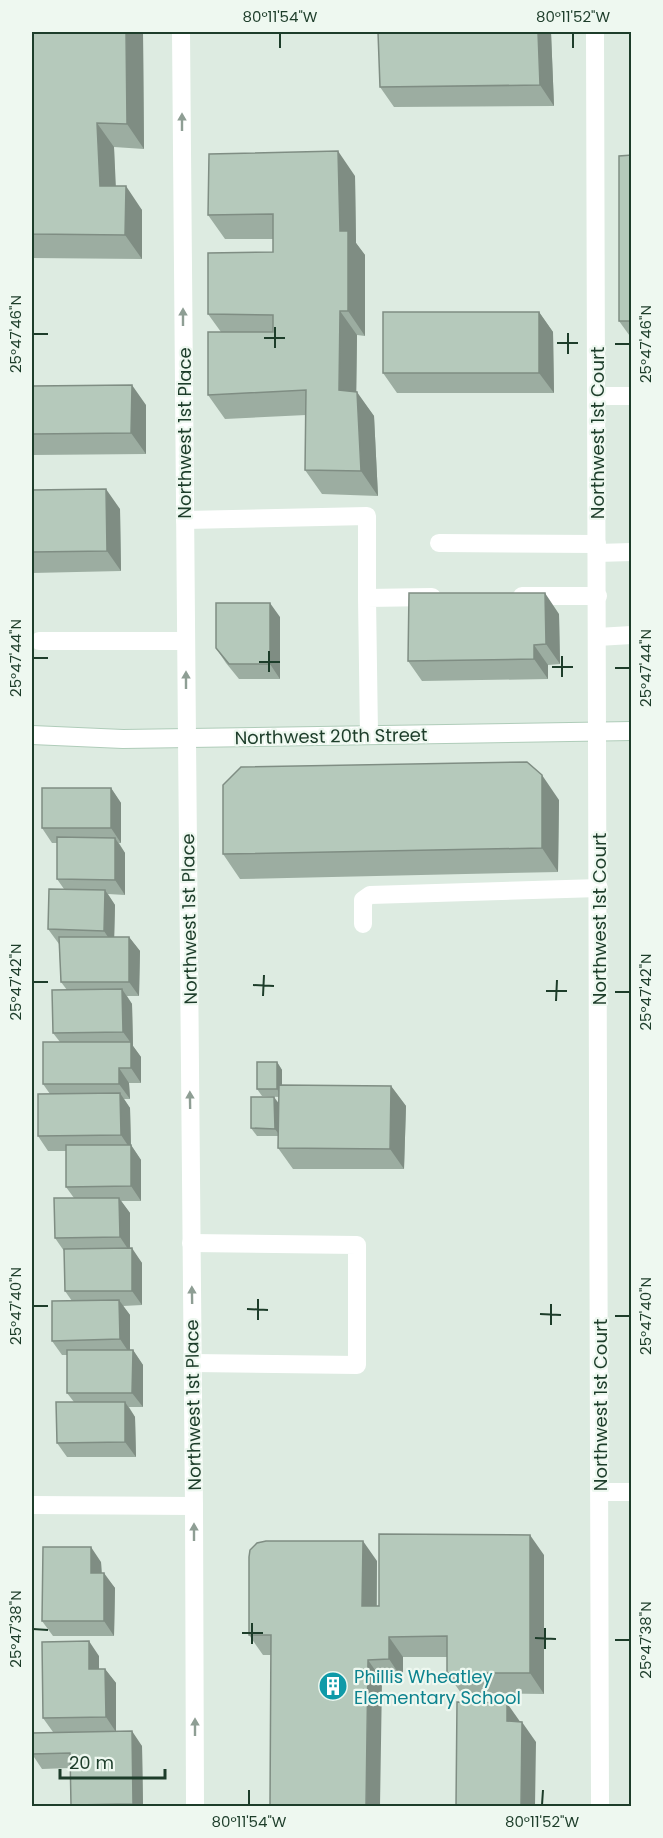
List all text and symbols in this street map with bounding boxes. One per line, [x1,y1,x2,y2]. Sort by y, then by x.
text: 80°11'54"W [243,6,318,27]
text: 80°11'52"W [536,6,610,27]
one-way arrow [177,113,187,132]
text: 25°47'46"N [5,295,26,373]
text: 25°47'46"N [635,305,656,383]
one-way arrow [179,308,188,327]
street label: Northwest 1st Place [172,347,197,519]
street label: Northwest 1st Court [585,347,610,519]
text: 25°47'44"N [5,619,26,697]
text: 25°47'44"N [635,629,656,707]
one-way arrow [181,671,191,690]
street label: Northwest 20th Street [234,722,428,750]
street label: Northwest 1st Place [175,833,203,1005]
street label: Northwest 1st Court [587,833,612,1005]
text: 25°47'42"N [5,943,26,1021]
text: 25°47'42"N [635,953,656,1031]
one-way arrow [185,1091,195,1110]
text: 25°47'40"N [5,1267,26,1345]
text: 25°47'40"N [635,1277,656,1355]
one-way arrow [187,1286,197,1305]
street label: Northwest 1st Place [179,1319,207,1491]
street label: Northwest 1st Court [588,1319,613,1491]
one-way arrow [189,1523,199,1542]
text: 25°47'38"N [5,1590,26,1668]
text: 25°47'38"N [635,1601,656,1679]
place label: Phillis Wheatley Elementary School [354,1664,521,1710]
building icon: Phillis Wheatley Elementary School [317,1670,349,1702]
one-way arrow [190,1718,200,1737]
scale bar [60,1742,165,1780]
text: 20 m [69,1750,114,1775]
text: 80°11'54"W [212,1811,287,1832]
text: 80°11'52"W [505,1811,579,1832]

